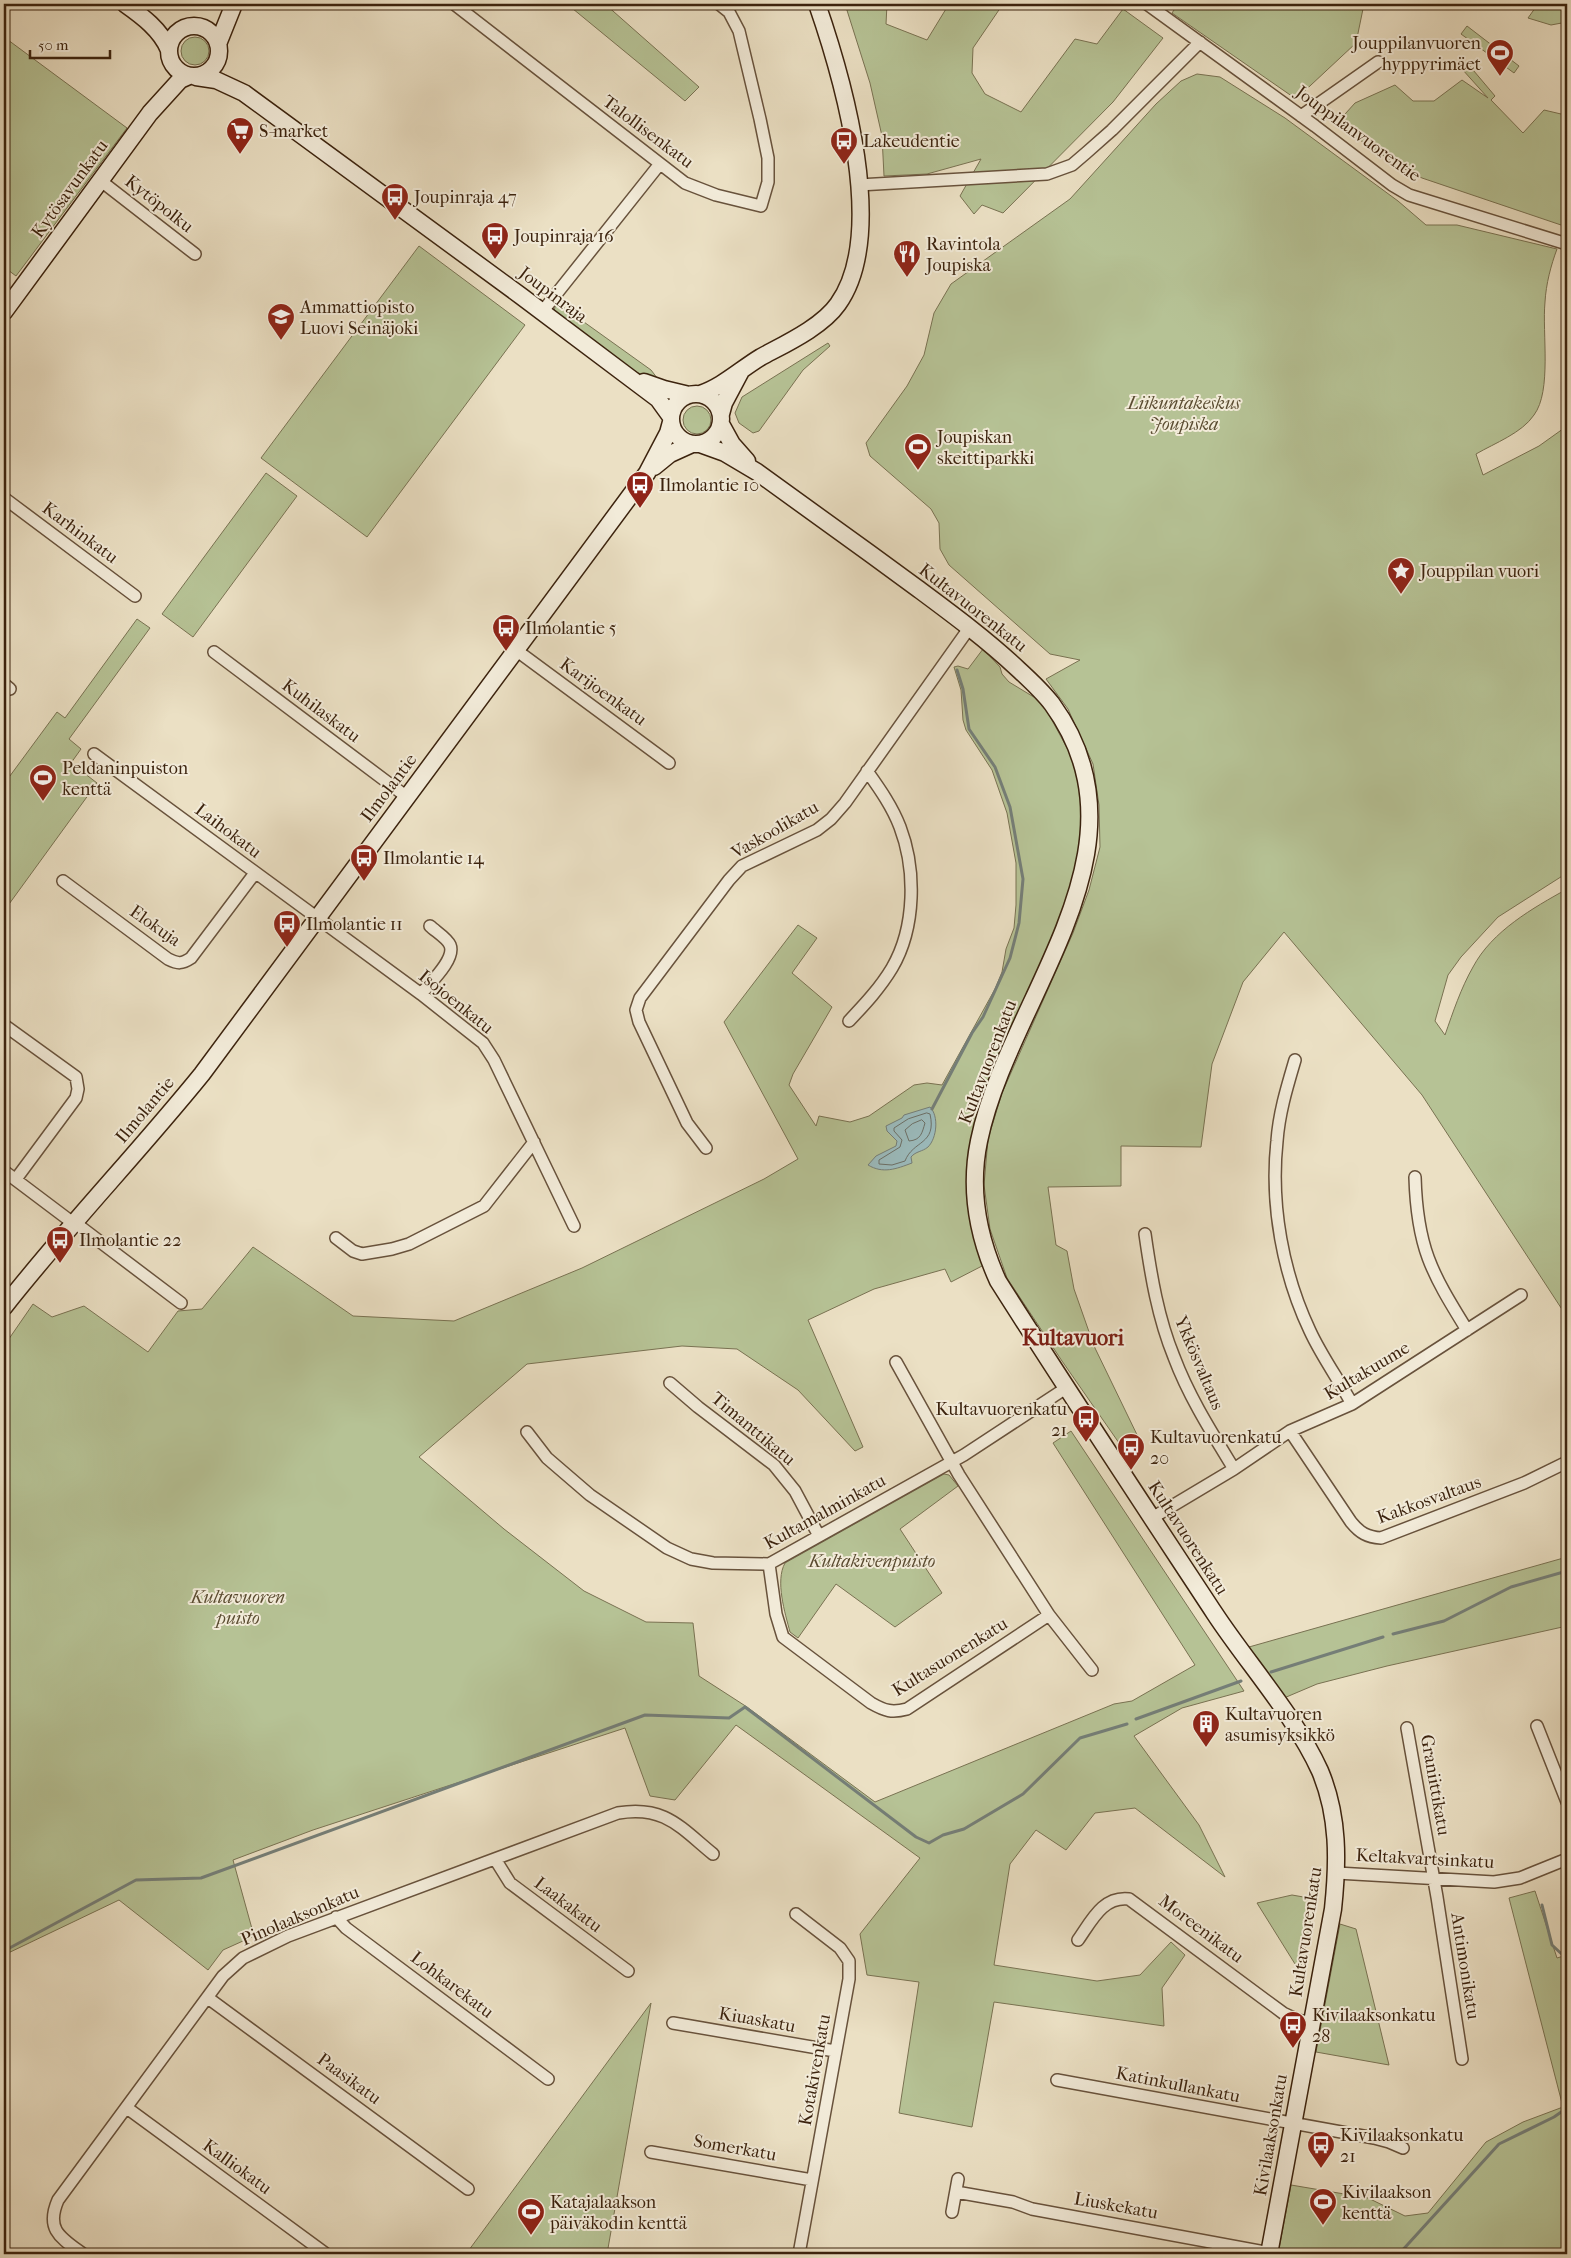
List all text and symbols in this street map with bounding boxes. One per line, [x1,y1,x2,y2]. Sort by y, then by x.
scale bar [30,28,110,60]
place label: Jouppilanvuoren hyppyrimäet [1350,33,1482,75]
text: 50 m [38,36,69,54]
sports icon: Jouppilanvuoren hyppyrimäet [1485,38,1515,77]
street label: Jouppilanvuorentie [1290,80,1425,186]
street label: Talollisenkatu [598,91,698,173]
supermarket icon: S-market [225,116,255,155]
place label: S-market [259,121,329,142]
bus stop icon: Lakeudentie [829,126,859,165]
place label: Lakeudentie [863,131,960,152]
street label: Kytösavunkatu [27,136,113,242]
street label: Kytöpolku [121,171,197,237]
bus stop icon: Joupinraja 47 [380,182,410,221]
place label: Joupinraja 47 [412,187,517,208]
bus stop icon: Joupinraja 16 [480,221,510,260]
place label: Joupinraja 16 [512,226,614,247]
place label: Ravintola Joupiska [924,234,1001,276]
restaurant icon: Ravintola Joupiska [892,239,922,278]
street label: Joupinraja [513,261,592,328]
place label: Ammattiopisto Luovi Seinäjoki [299,297,419,339]
school or university icon: Ammattiopisto Luovi Seinäjoki [266,302,296,341]
park label: Liikuntakeskus Joupiska [1126,393,1241,435]
place label: Joupiskan skeittiparkki [935,427,1035,469]
sports icon: Joupiskan skeittiparkki [903,432,933,471]
bus stop icon: Ilmolantie 10 [625,470,655,509]
place label: Ilmolantie 10 [659,475,759,496]
street label: Karhinkatu [38,498,122,568]
place icon: Jouppilan vuori [1386,556,1416,595]
street label: Kultavuorenkatu [915,559,1031,657]
place label: Jouppilan vuori [1418,561,1540,582]
bus stop icon: Ilmolantie 5 [491,613,521,652]
place label: Ilmolantie 5 [525,618,617,639]
street label: Karijoenkatu [556,654,650,730]
street label: Kuhilaskatu [278,675,364,747]
street label: Ilmolantie [357,750,422,826]
place label: Peldaninpuiston kenttä [62,758,189,800]
sports icon: Peldaninpuiston kenttä [28,763,58,802]
street label: Vaskoolikatu [727,797,822,864]
street label: Laihokatu [191,799,265,863]
bus stop icon: Ilmolantie 14 [349,843,379,882]
place label: Ilmolantie 14 [383,848,484,869]
street label: Elokuja [126,901,185,951]
bus stop icon: Ilmolantie 11 [272,909,302,948]
place label: Ilmolantie 11 [306,914,403,935]
street label: Isojoenkatu [414,966,498,1038]
street label: Kultavuorenkatu [955,997,1021,1127]
street label: Ilmolantie [111,1073,179,1147]
bus stop icon: Ilmolantie 22 [45,1225,75,1264]
place label: Ilmolantie 22 [79,1230,181,1251]
street label: Ykkösvaltaus [1169,1312,1228,1413]
district label: Kultavuori [1022,1325,1124,1351]
street label: Kultakuume [1320,1337,1414,1405]
street label: Timanttikatu [707,1388,799,1470]
place label: Kultavuorenkatu 21 [936,1399,1067,1441]
bus stop icon: Kultavuorenkatu 21 [1071,1404,1101,1443]
place label: Kultavuorenkatu 20 [1150,1427,1281,1469]
bus stop icon: Kultavuorenkatu 20 [1116,1432,1146,1471]
street label: Kultamalminkatu [761,1470,889,1554]
street label: Kakkosvaltaus [1374,1471,1484,1529]
street label: Kultavuorenkatu [1143,1477,1233,1599]
park label: Kultakivenpuisto [807,1551,935,1572]
park label: Kultavuoren puisto [189,1587,285,1629]
street label: Kultasuonenkatu [888,1613,1012,1701]
place label: Kultavuoren asumisyksikkö [1225,1704,1335,1746]
building icon: Kultavuoren asumisyksikkö [1191,1709,1221,1748]
street label: Graniittikatu [1416,1733,1454,1837]
street label: Keltakvartsinkatu [1355,1845,1495,1873]
street label: Kultavuorenkatu [1285,1865,1327,1999]
street label: Laakakatu [530,1873,606,1937]
street label: Pinolaaksonkatu [238,1882,362,1950]
street label: Moreenikatu [1155,1890,1247,1968]
street label: Antimonikatu [1446,1910,1484,2021]
street label: Lohkarekatu [406,1947,498,2023]
street label: Kiuaskatu [717,2003,797,2037]
place label: Kivilaaksonkatu 28 [1312,2005,1436,2047]
bus stop icon: Kivilaaksonkatu 28 [1278,2010,1308,2049]
street label: Kotakivenkatu [795,2013,835,2127]
street label: Paasikatu [313,2049,385,2109]
street label: Katinkullankatu [1114,2063,1242,2107]
street label: Kivilaaksonkatu [1250,2072,1292,2198]
place label: Kivilaaksonkatu 21 [1340,2125,1464,2167]
street label: Somerkatu [692,2130,778,2166]
bus stop icon: Kivilaaksonkatu 21 [1306,2130,1336,2169]
street label: Kalliokatu [198,2135,276,2199]
place label: Kivilaakson kenttä [1342,2182,1432,2224]
sports icon: Kivilaakson kenttä [1308,2187,1338,2226]
street label: Liuskekatu [1072,2188,1160,2224]
place label: Katajalaakson päiväkodin kenttä [549,2192,688,2234]
sports icon: Katajalaakson päiväkodin kenttä [516,2197,546,2236]

